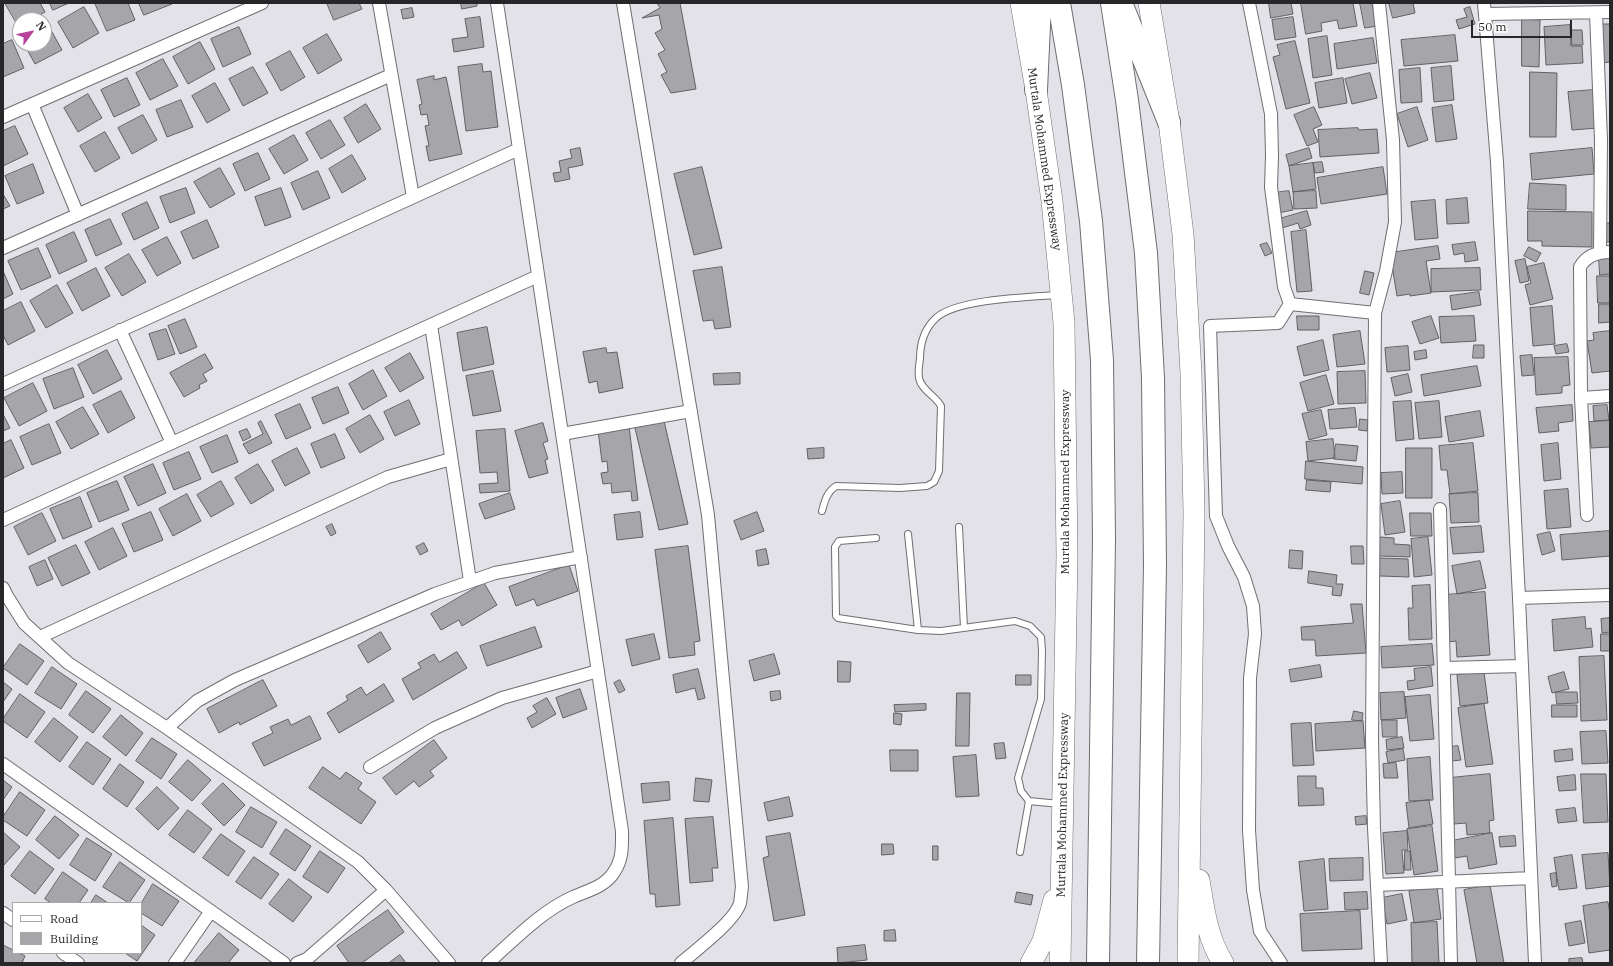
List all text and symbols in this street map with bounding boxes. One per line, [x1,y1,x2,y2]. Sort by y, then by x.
north arrow [12,12,52,52]
scale bar [1473,12,1574,38]
text: N [33,19,49,33]
text: 50 m [1478,19,1507,34]
street label: Murtala Mohammed Expressway [1024,66,1064,252]
street label: Murtala Mohammed Expressway [1059,389,1073,575]
street label: Murtala Mohammed Expressway [1054,712,1072,898]
legend [12,902,142,954]
text: Road [50,911,79,926]
text: Building [50,931,98,946]

